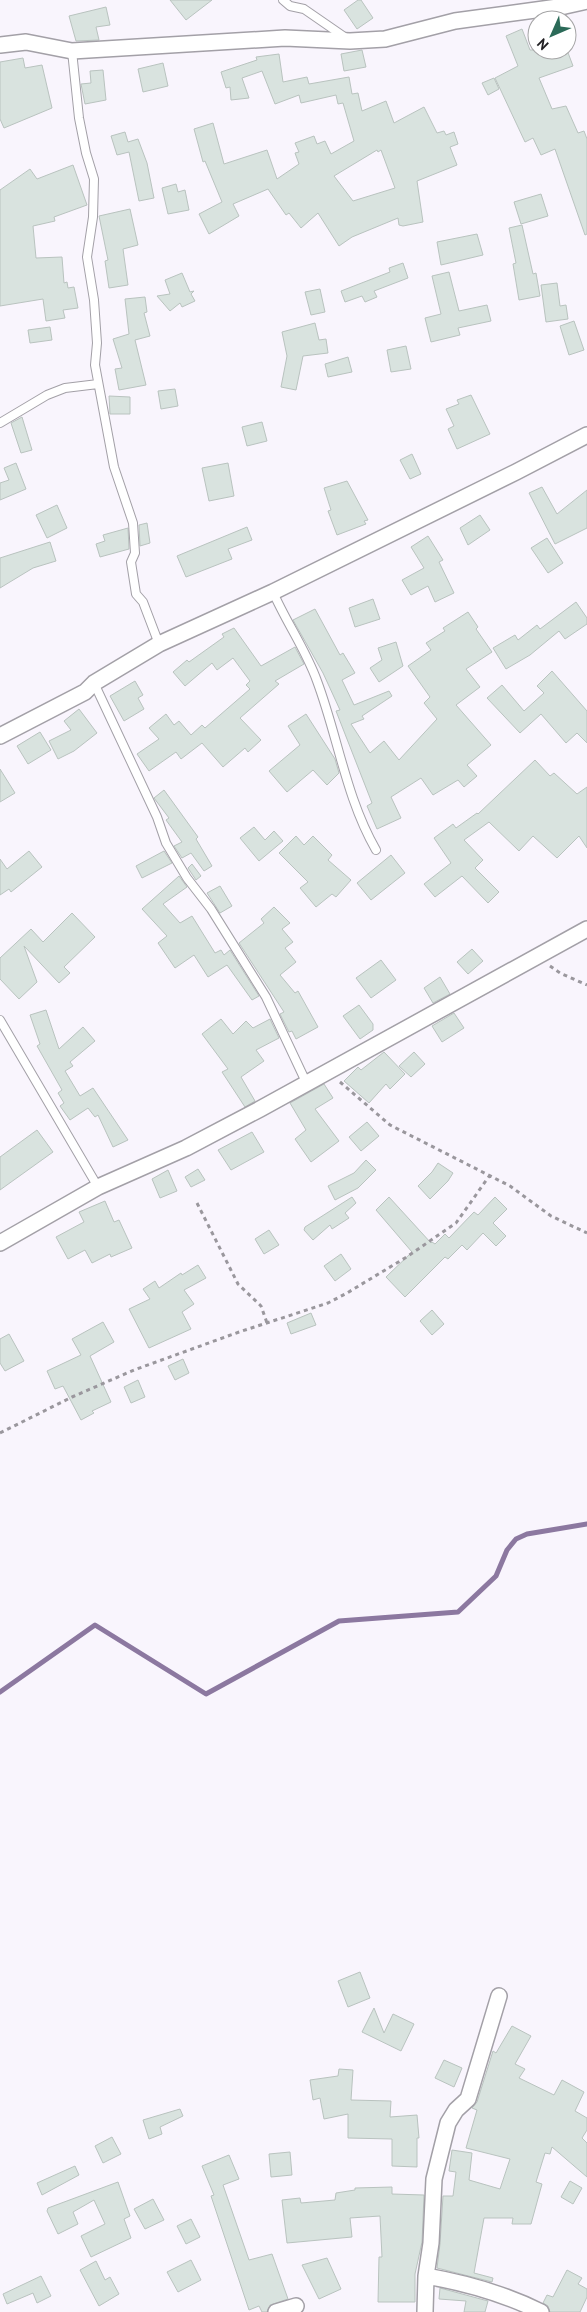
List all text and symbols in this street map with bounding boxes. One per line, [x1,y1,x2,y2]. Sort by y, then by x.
north arrow [527,10,577,60]
text: N [533,35,552,54]

